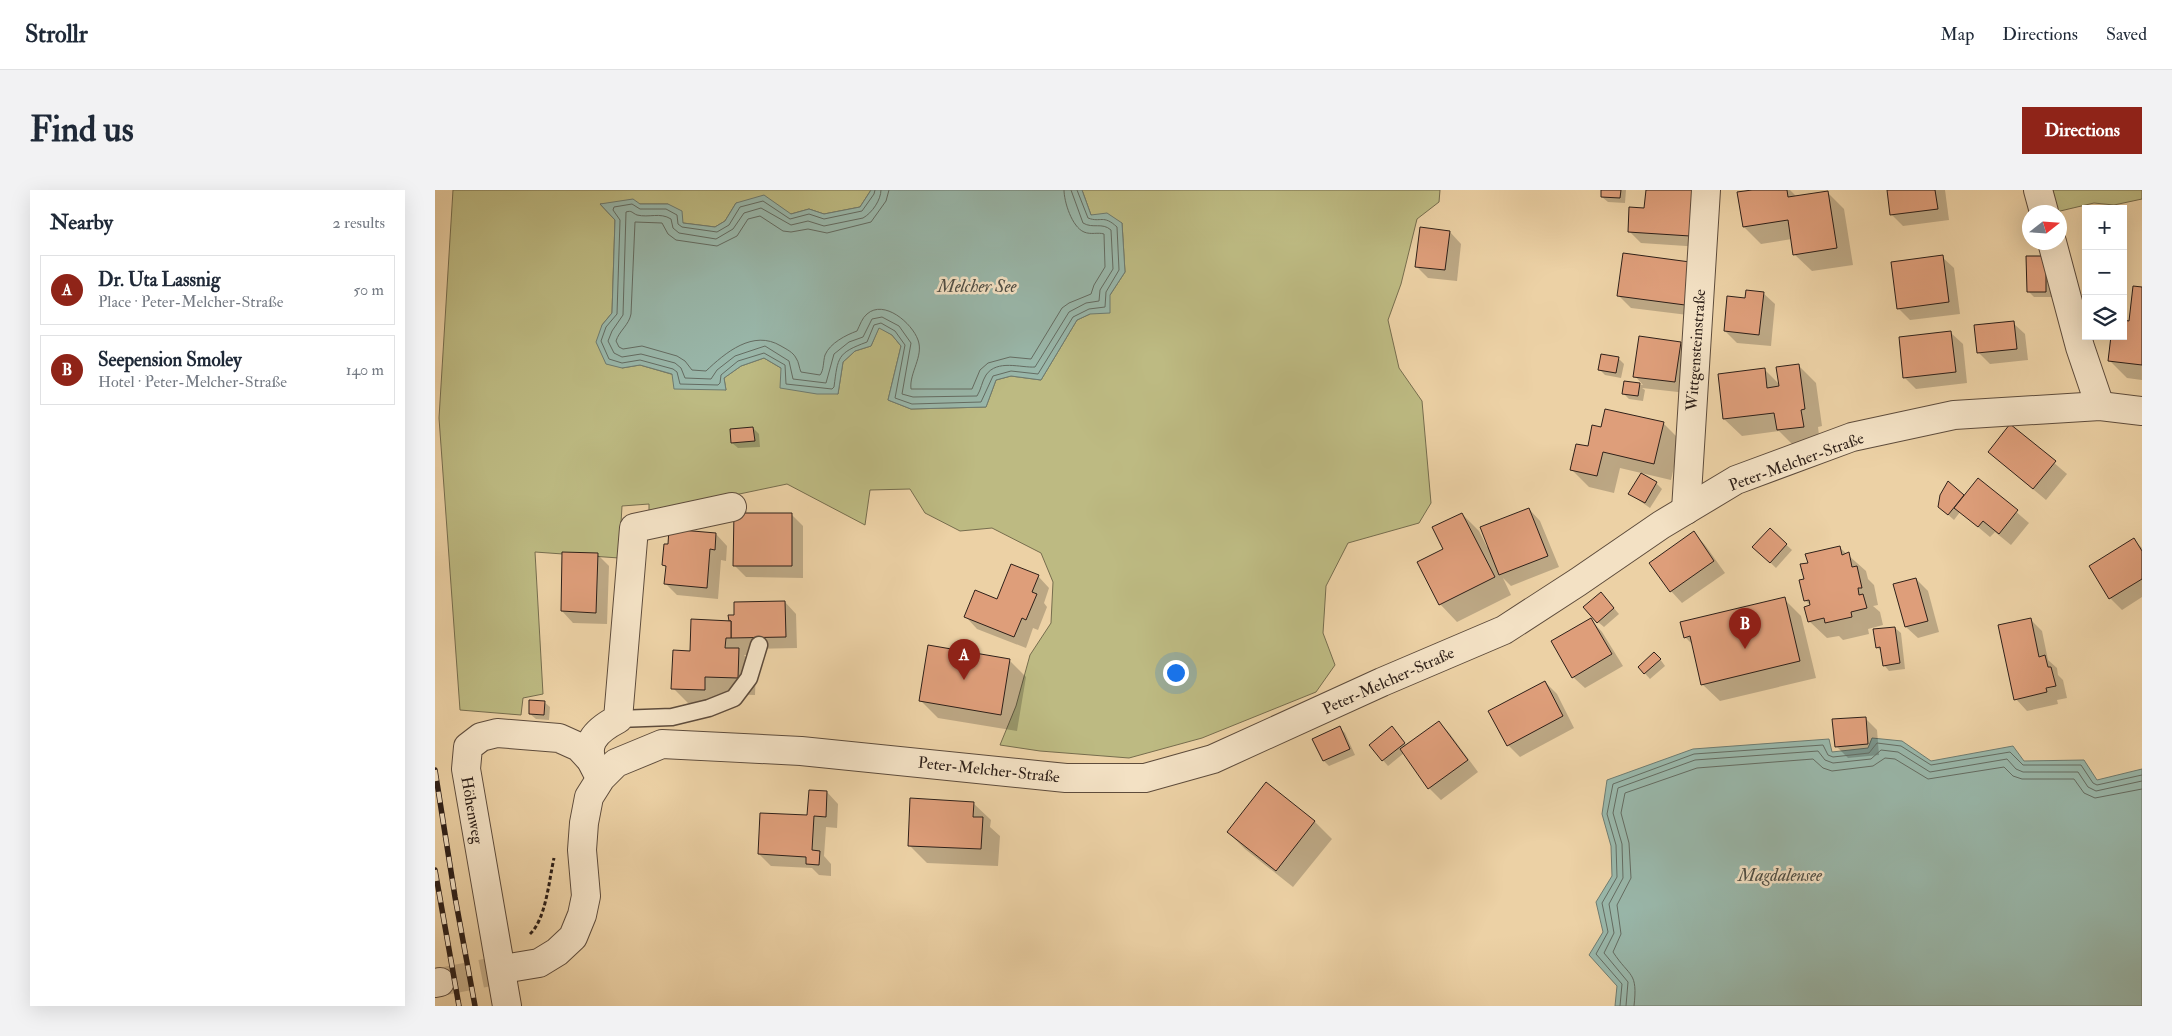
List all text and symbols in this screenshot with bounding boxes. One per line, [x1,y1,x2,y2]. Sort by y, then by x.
text: Strollr [25,19,88,50]
text: Map [1941,23,1974,46]
text: Directions [2002,23,2078,46]
text: Saved [2106,23,2147,46]
button: Directions [2022,107,2142,154]
text: Find us [30,108,134,152]
north arrow [2022,205,2067,250]
map controls [2082,205,2127,340]
button: + [2082,205,2127,250]
text: Nearby [50,209,113,236]
text: 2 results [332,213,385,233]
button: − [2082,250,2127,295]
text: Dr. Uta Lassnig [98,268,220,292]
water label: Melcher See [937,275,1017,298]
text: A [62,280,72,300]
text: 50 m [353,280,384,300]
street label: Wittgensteinstraße [1682,288,1710,413]
text: Place · Peter-Melcher-Straße [98,292,283,312]
button: layers [2082,295,2127,340]
text: Seepension Smoley [98,348,242,372]
text: B [62,360,72,380]
text: 140 m [346,360,384,380]
text: Hotel · Peter-Melcher-Straße [98,372,287,392]
street label: Peter-Melcher-Straße [1726,428,1867,496]
pin: B [1729,608,1761,649]
pin: A [948,639,980,680]
street label: Peter-Melcher-Straße [1319,643,1458,719]
your location [1163,660,1189,686]
street label: Peter-Melcher-Straße [917,753,1061,787]
street label: Höhenweg [456,775,488,846]
water label: Magdalensee [1737,864,1823,887]

